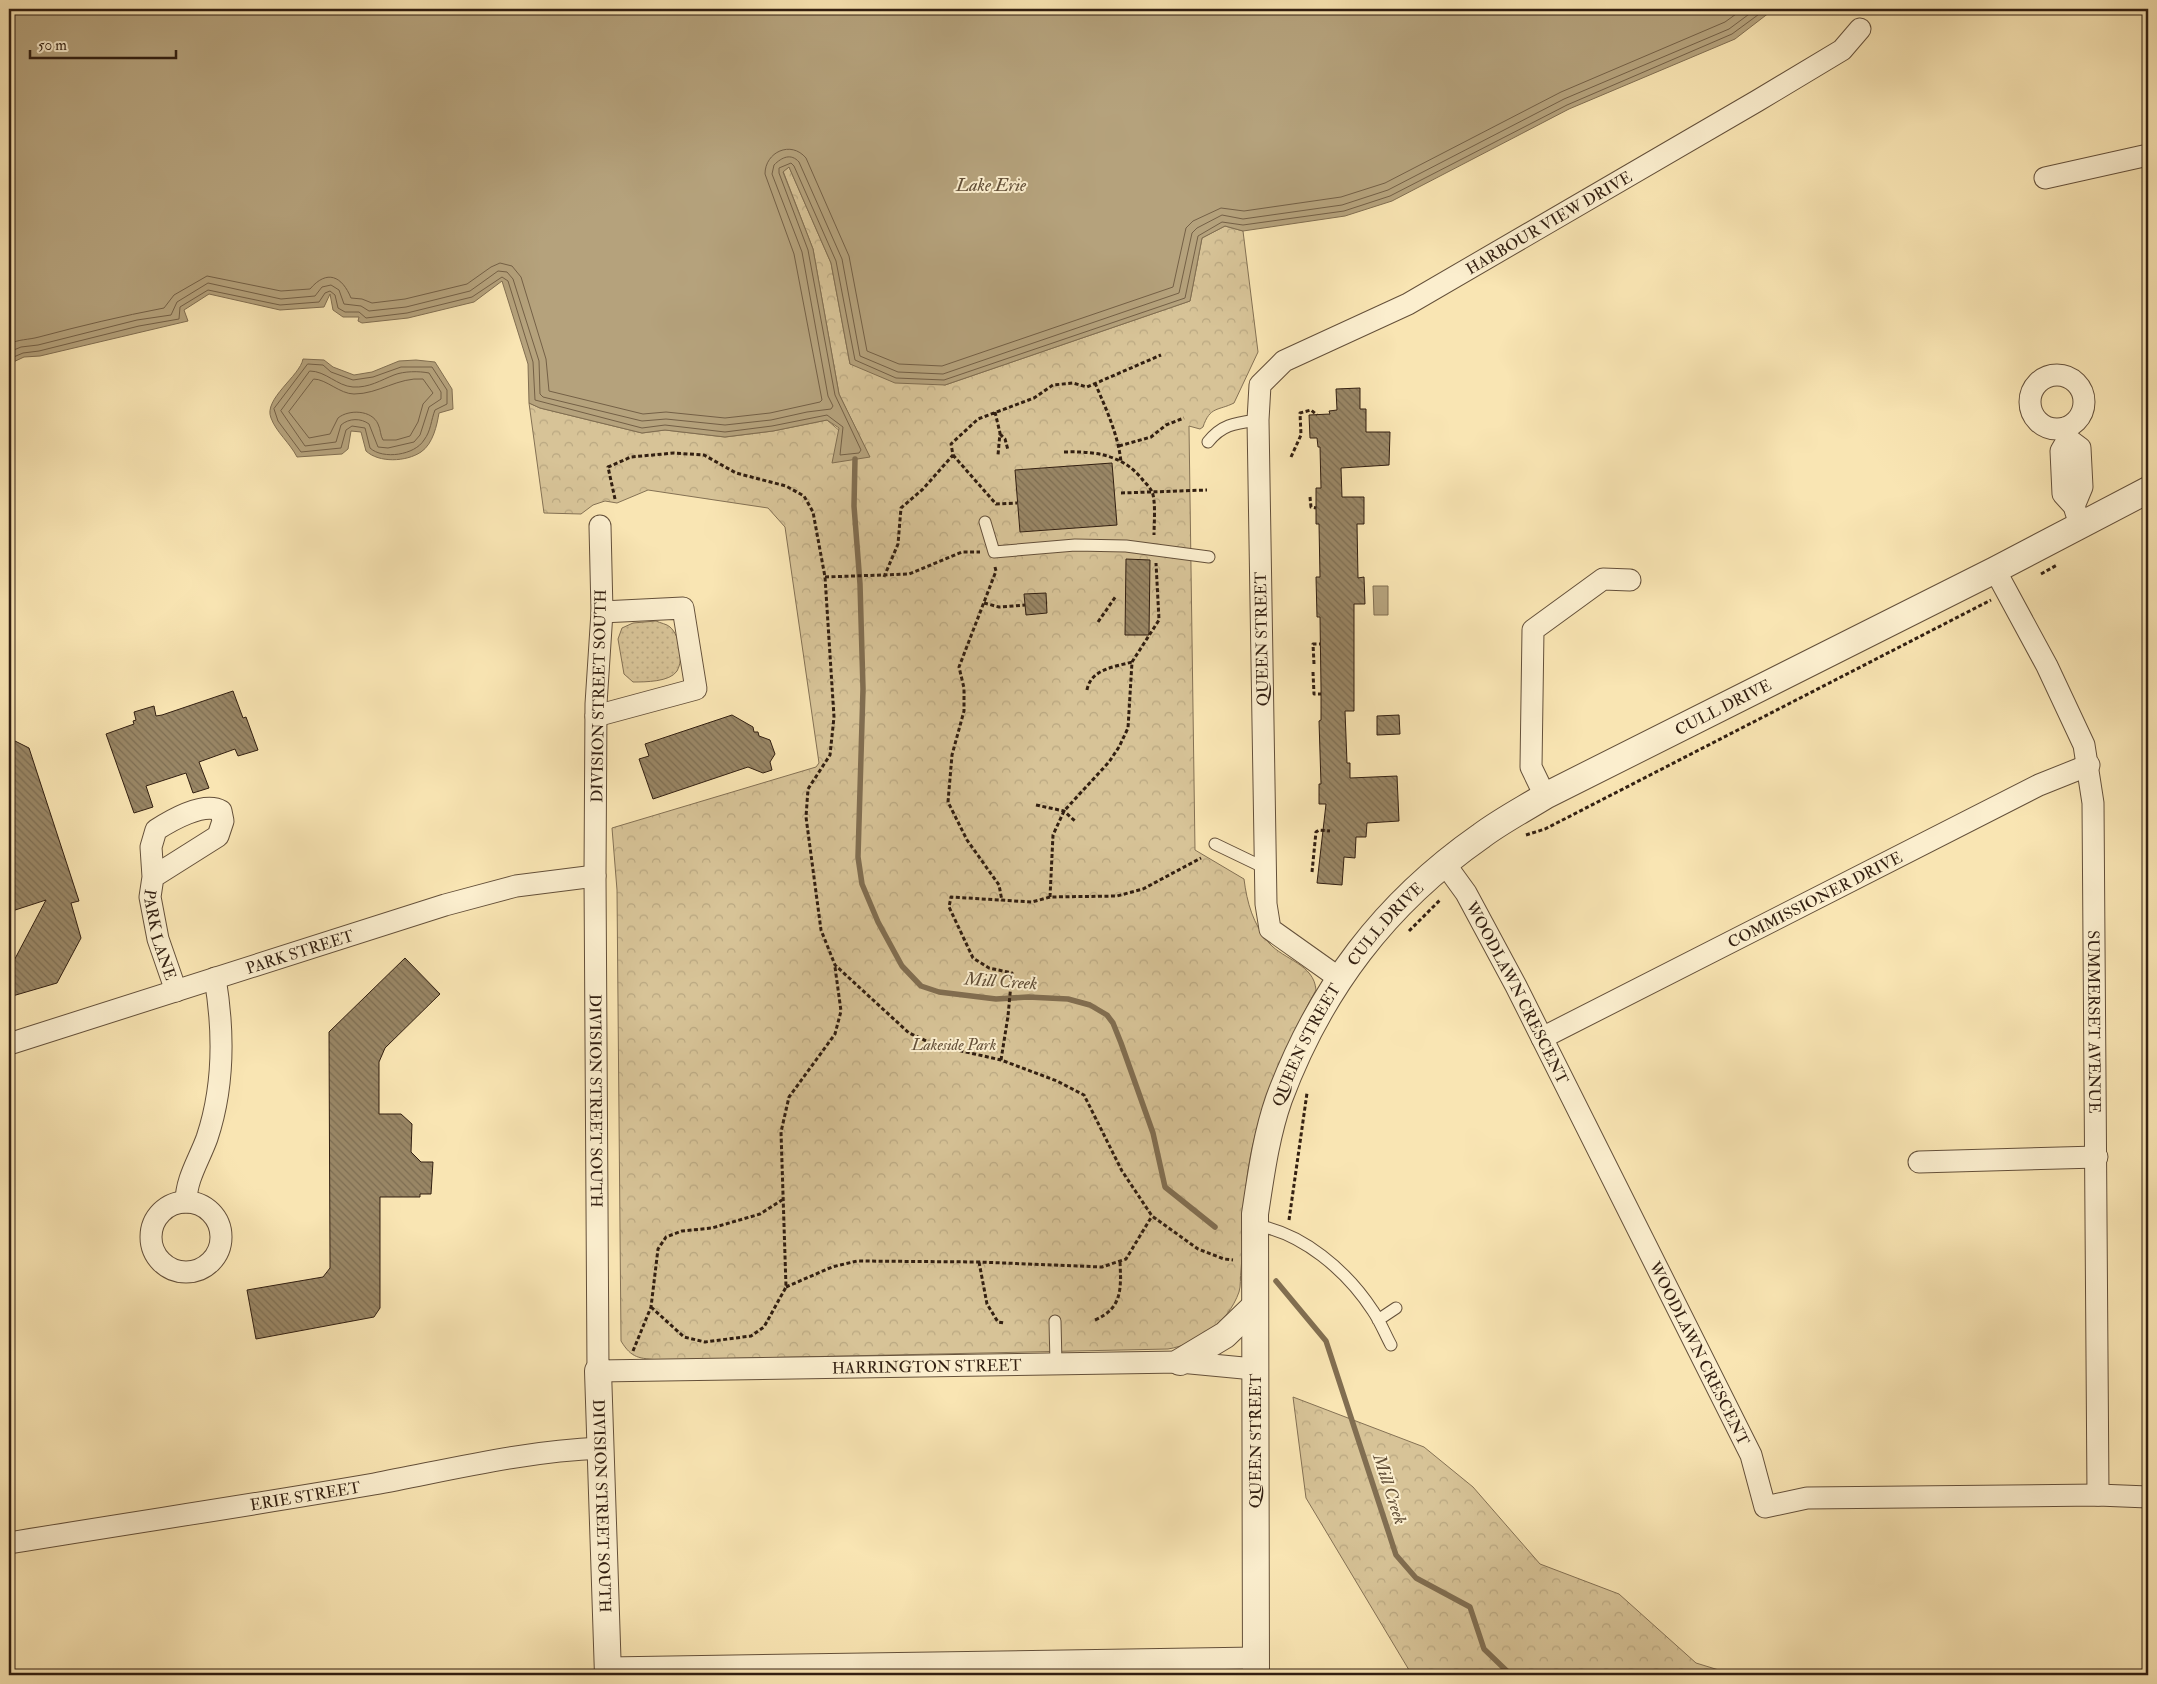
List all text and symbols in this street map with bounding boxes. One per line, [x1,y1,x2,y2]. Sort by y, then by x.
scale bar [30,28,176,60]
text: 50 m [38,36,67,55]
street label: HARBOUR VIEW DRIVE [1462,167,1636,279]
water label: Lake Erie [955,174,1027,197]
street label: QUEEN STREET [1251,571,1273,706]
street label: DIVISION STREET SOUTH [587,589,611,803]
street label: CULL DRIVE [1672,675,1775,740]
street label: COMMISSIONER DRIVE [1725,847,1906,953]
street label: CULL DRIVE [1343,878,1428,970]
street label: PARK LANE [139,888,180,983]
street label: WOODLAWN CRESCENT [1461,897,1573,1088]
street label: PARK STREET [243,926,357,979]
street label: SUMMERSET AVENUE [2083,930,2104,1114]
water label: Mill Creek [963,967,1038,996]
street label: QUEEN STREET [1268,980,1345,1109]
street label: DIVISION STREET SOUTH [585,994,606,1208]
park label: Lakeside Park [911,1035,997,1055]
street label: WOODLAWN CRESCENT [1644,1257,1754,1449]
street label: HARRINGTON STREET [832,1355,1022,1378]
street label: QUEEN STREET [1246,1374,1266,1508]
street label: DIVISION STREET SOUTH [588,1399,615,1613]
water label: Mill Creek [1367,1450,1412,1527]
street label: ERIE STREET [249,1477,362,1515]

